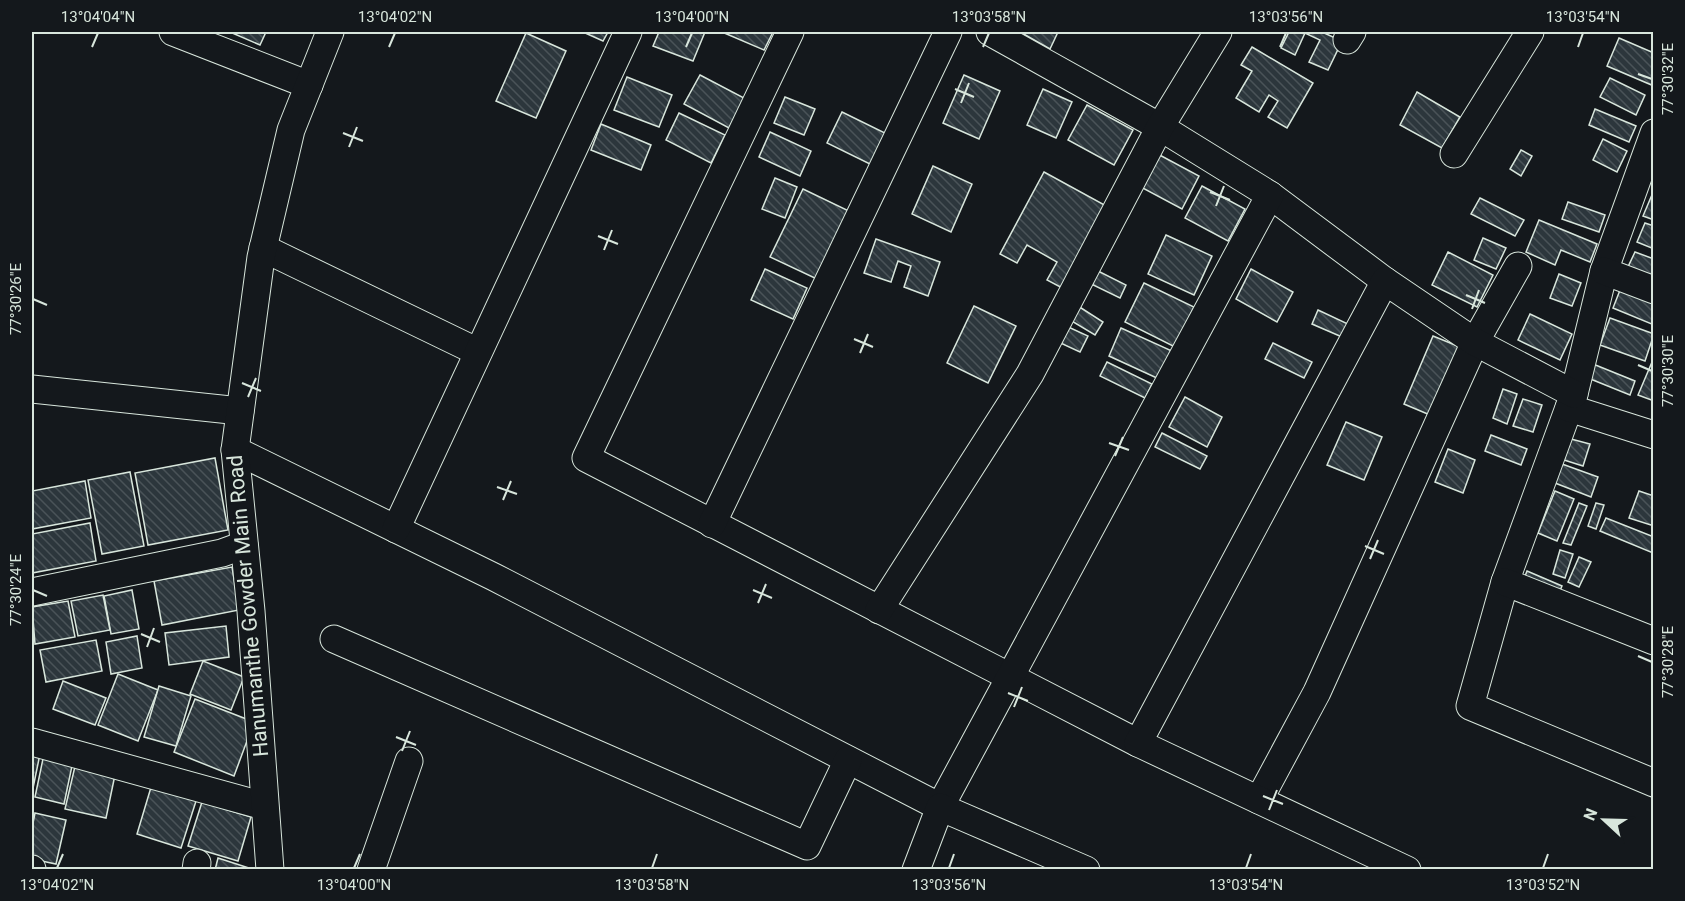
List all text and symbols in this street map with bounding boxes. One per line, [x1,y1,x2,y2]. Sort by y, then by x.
text: 13°04'04"N [61,8,135,26]
text: 13°04'02"N [358,8,432,26]
text: 13°04'00"N [655,8,729,26]
text: 13°03'58"N [952,8,1026,26]
text: 13°03'56"N [1249,8,1323,26]
text: 13°03'54"N [1546,8,1620,26]
text: 77°30'32"E [1659,42,1677,115]
text: 77°30'26"E [7,262,25,335]
text: 77°30'30"E [1659,334,1677,407]
street label: Hanumanthe Gowder Main Road [223,454,273,758]
text: 77°30'24"E [7,553,25,626]
text: 77°30'28"E [1659,625,1677,698]
north arrow [1574,790,1634,850]
text: N [1580,806,1601,823]
text: 13°04'02"N [20,876,94,894]
text: 13°04'00"N [317,876,391,894]
text: 13°03'58"N [615,876,689,894]
text: 13°03'56"N [912,876,986,894]
text: 13°03'54"N [1209,876,1283,894]
text: 13°03'52"N [1506,876,1580,894]

